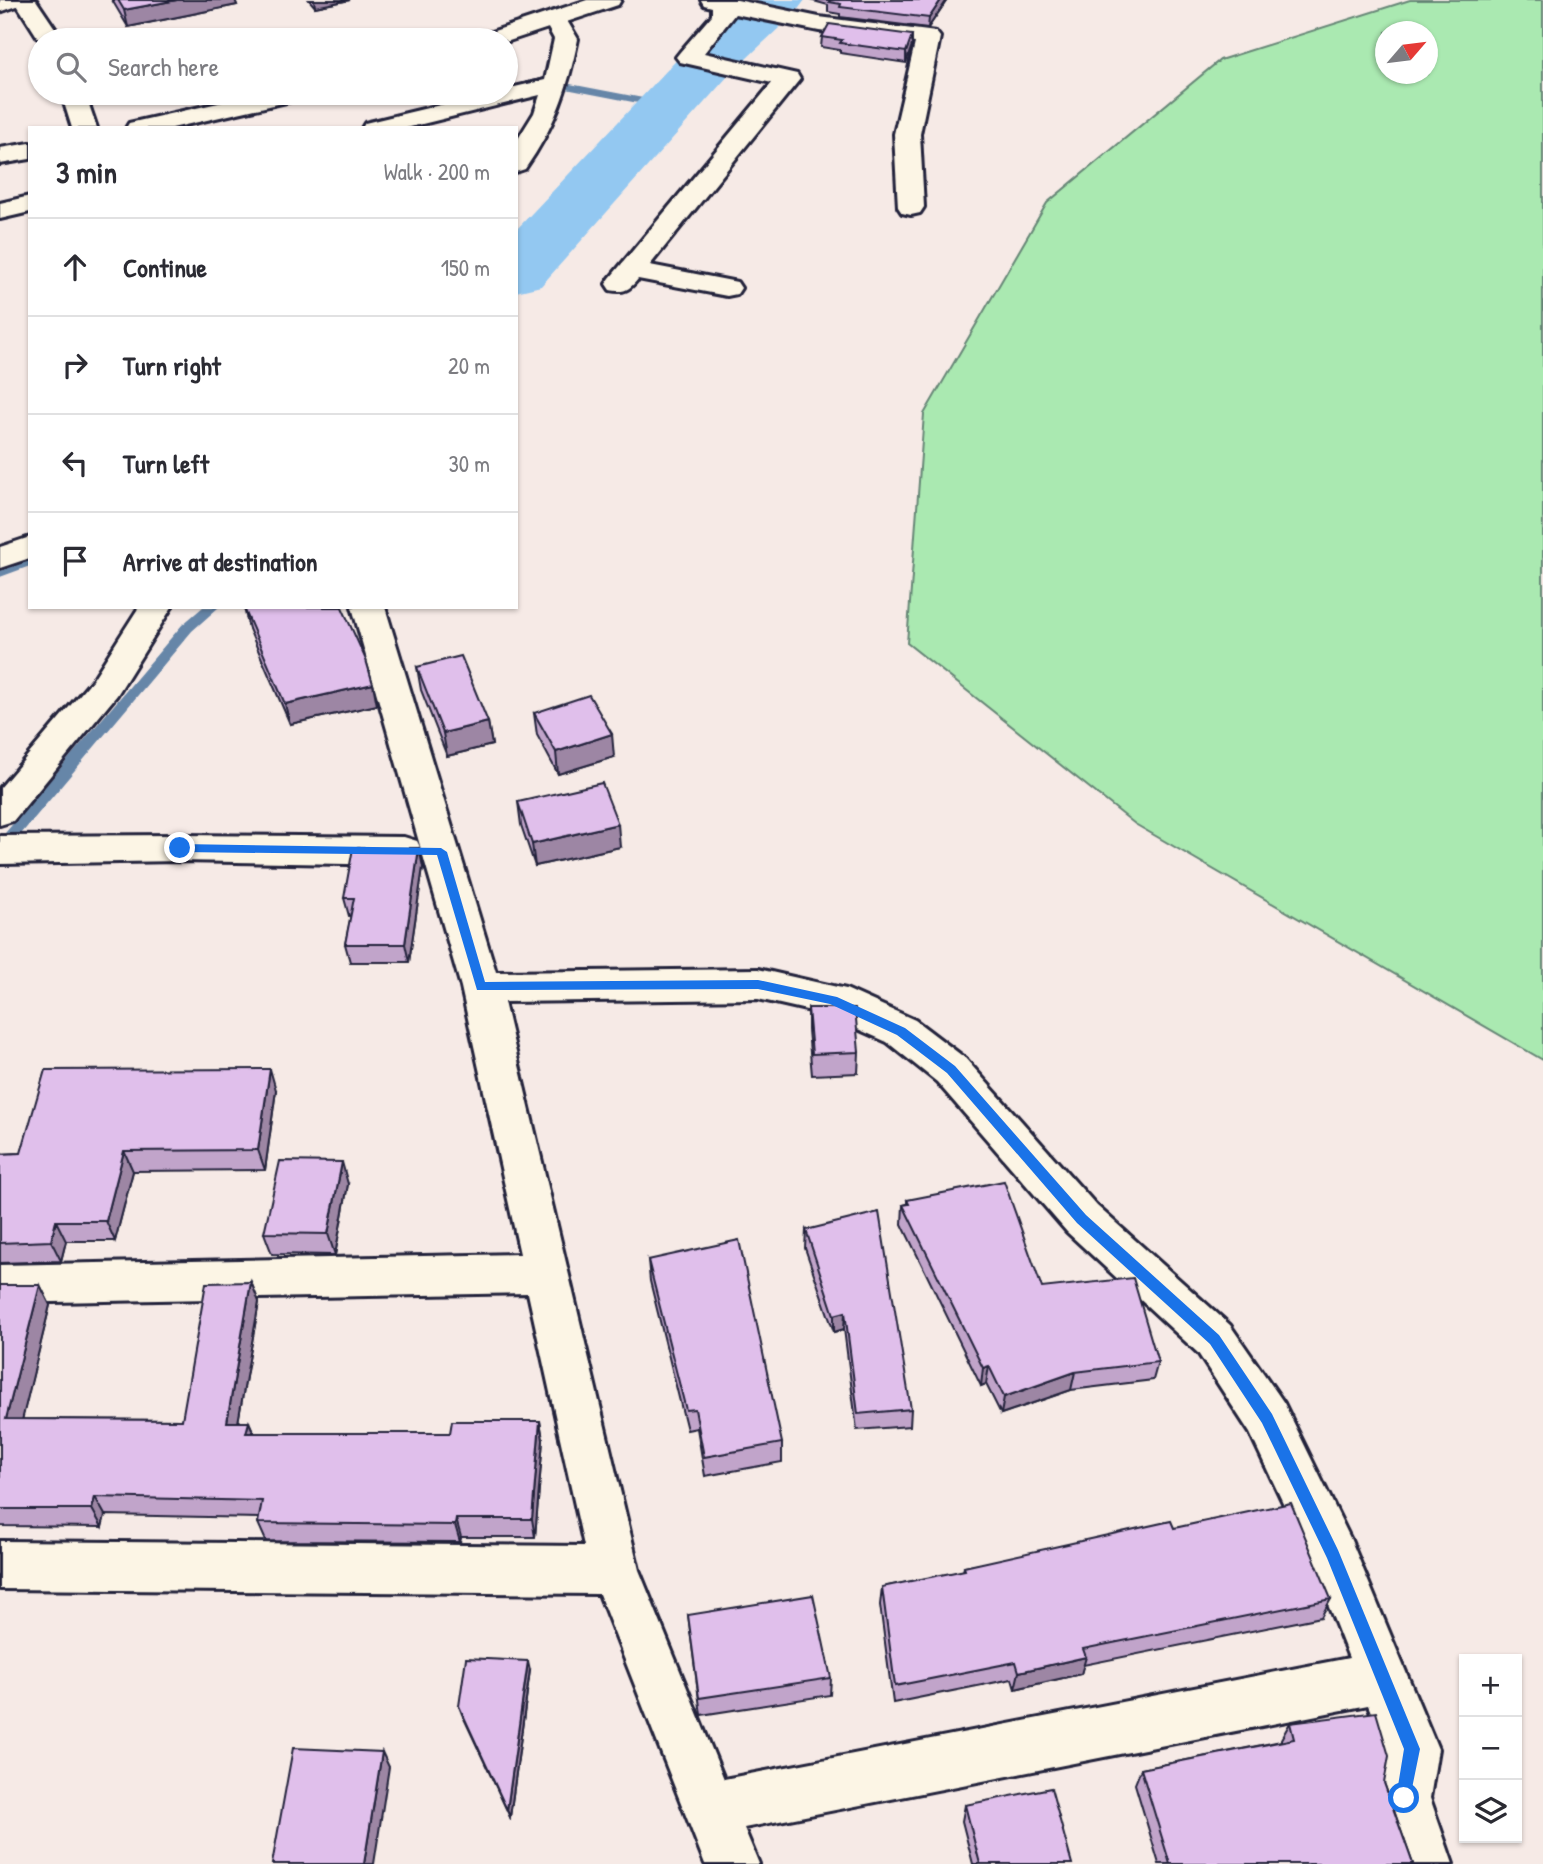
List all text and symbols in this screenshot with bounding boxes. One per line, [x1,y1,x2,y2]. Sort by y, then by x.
north arrow [1375,21,1438,84]
search box [28,28,518,105]
icon: search [52,48,90,86]
text: Search here [108,49,219,84]
text: 3 min [56,152,117,192]
text: Walk · 200 m [384,156,490,187]
icon: ahead [56,248,94,286]
text: Continue [123,250,207,285]
text: 150 m [441,252,490,283]
icon: right [56,346,94,384]
text: Turn right [123,348,221,383]
text: 20 m [448,350,490,381]
icon: left [56,444,94,482]
text: Turn left [123,446,209,481]
text: 30 m [448,448,490,479]
icon: arrive [56,542,94,580]
text: Arrive at destination [123,544,318,579]
route end [164,832,195,863]
map controls [1459,1654,1522,1843]
button: + [1459,1654,1522,1717]
button: − [1459,1717,1522,1780]
button: layers [1459,1780,1522,1843]
route start [1388,1782,1419,1813]

